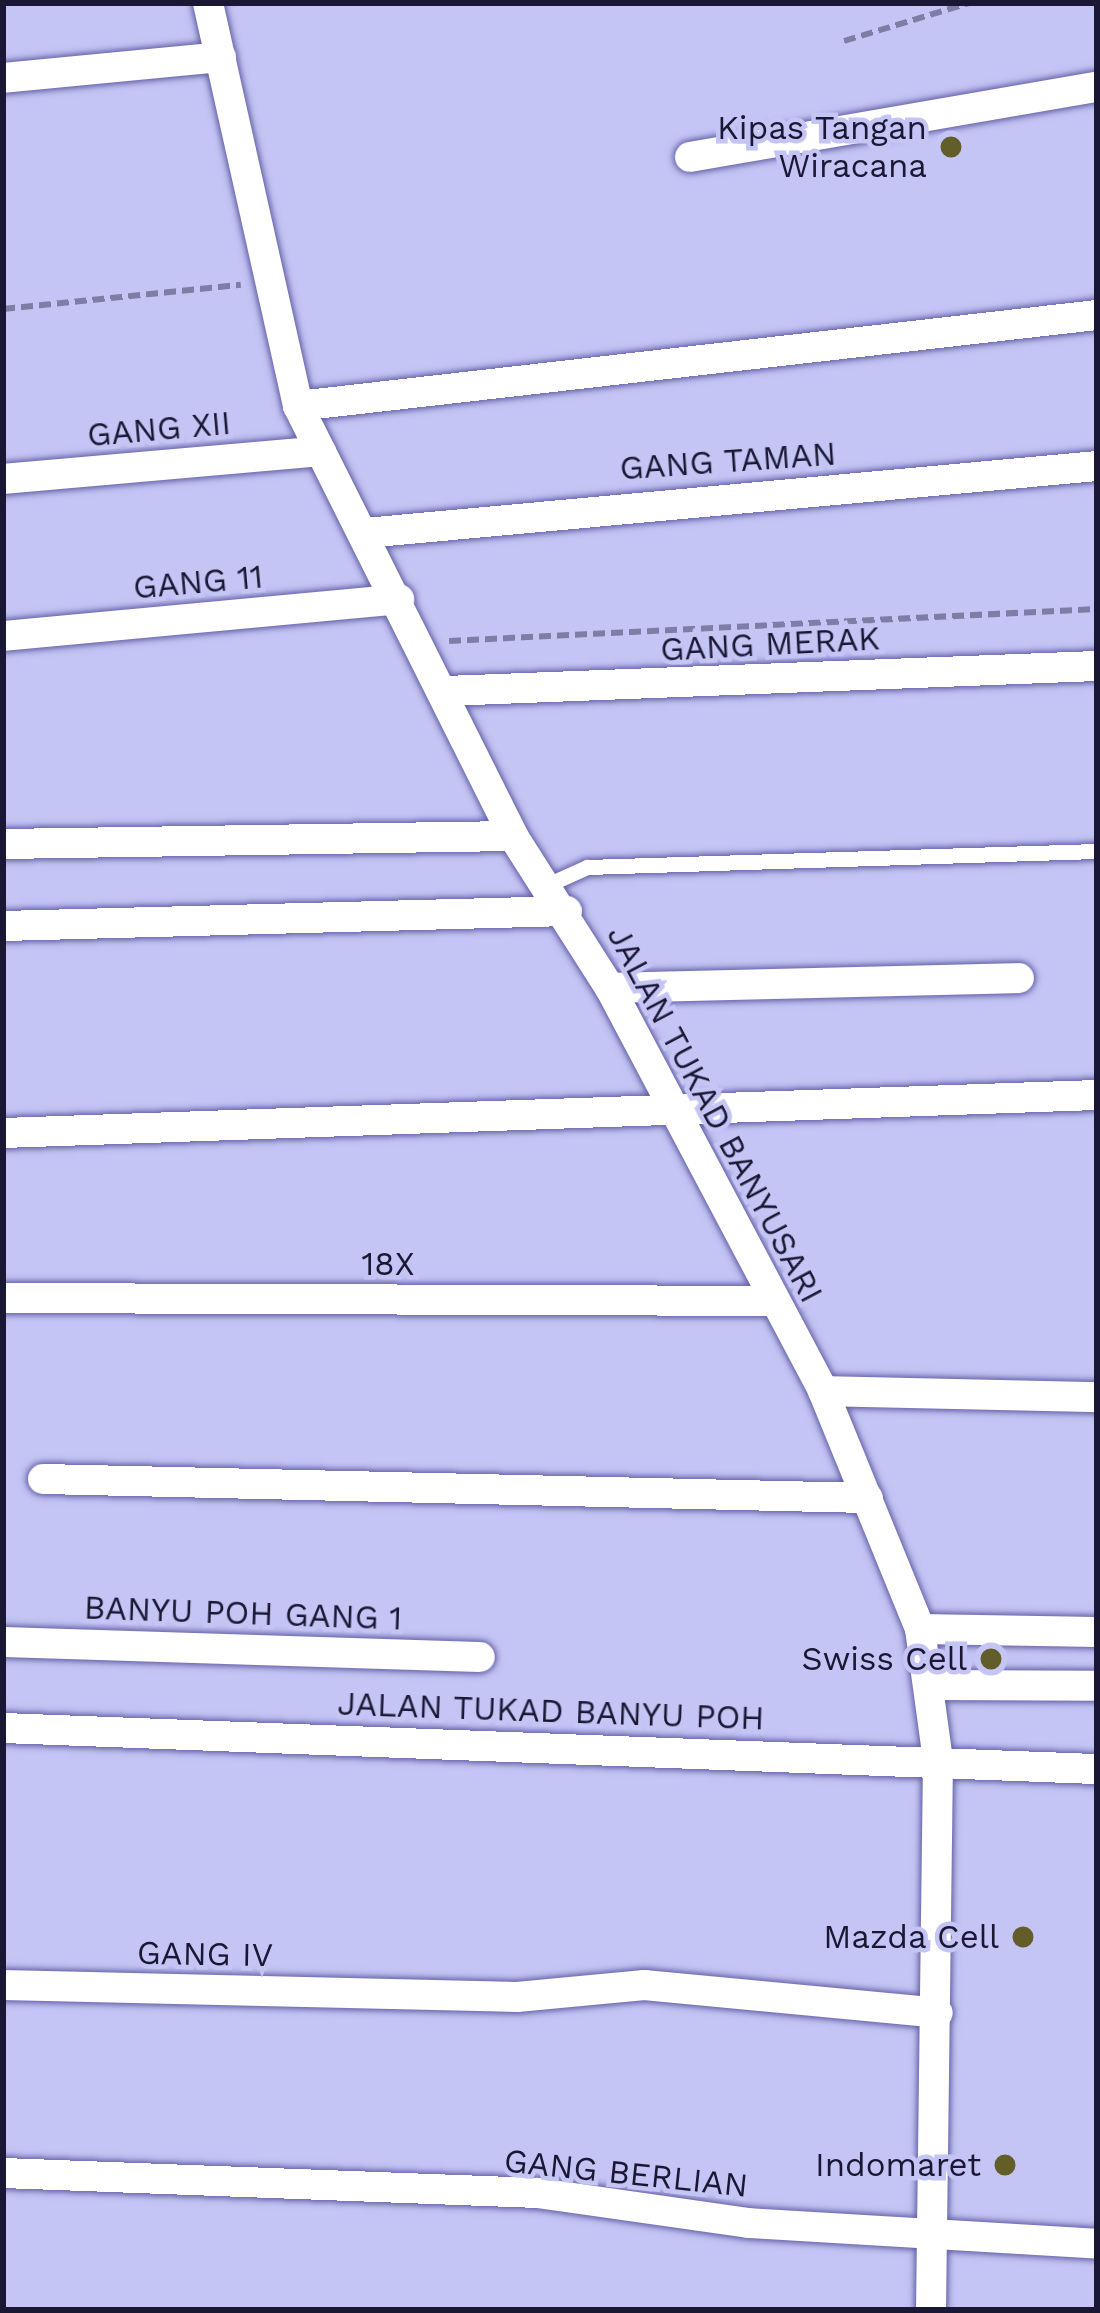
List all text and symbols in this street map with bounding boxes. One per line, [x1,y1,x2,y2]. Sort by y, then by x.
place label: Kipas Tangan Wiracana [716,108,927,186]
marker: Kipas Tangan Wiracana [938,134,964,160]
street label: GANG XII [85,403,233,455]
street label: GANG TAMAN [618,434,838,488]
street label: GANG 11 [131,557,265,607]
street label: GANG MERAK [659,618,881,670]
street label: JALAN TUKAD BANYUSARI [598,918,832,1310]
street label: 18X [361,1244,415,1284]
street label: BANYU POH GANG 1 [83,1588,403,1638]
place label: Swiss Cell [802,1639,967,1679]
marker: Swiss Cell [978,1646,1004,1672]
street label: JALAN TUKAD BANYU POH [336,1684,766,1738]
place label: Mazda Cell [822,1917,999,1957]
marker: Mazda Cell [1010,1924,1036,1950]
street label: GANG IV [137,1933,273,1975]
street label: GANG BERLIAN [502,2140,750,2206]
place label: Indomaret [815,2145,981,2185]
marker: Indomaret [992,2152,1018,2178]

